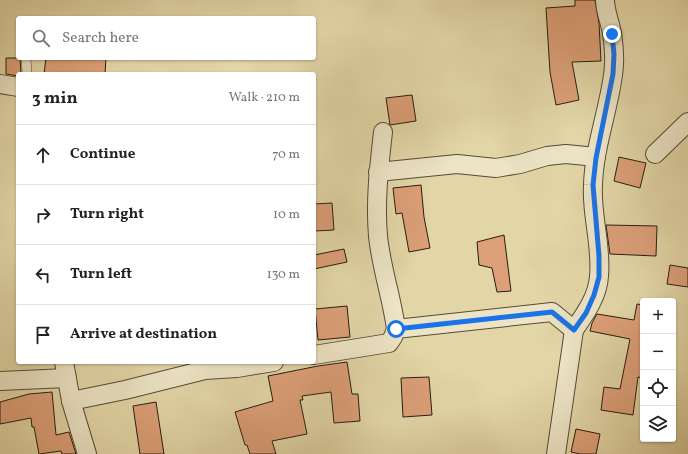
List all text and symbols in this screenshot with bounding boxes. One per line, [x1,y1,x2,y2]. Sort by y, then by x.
search box [16,16,316,60]
route end [603,25,621,43]
icon: search [30,27,52,49]
text: Search here [62,28,139,49]
text: 3 min [32,87,78,110]
text: Walk · 210 m [229,89,300,107]
icon: ahead [32,144,54,166]
text: Continue [70,144,135,165]
text: 70 m [272,146,300,164]
icon: right [32,204,54,226]
text: Turn right [70,204,144,225]
text: 10 m [273,206,300,224]
icon: left [32,264,54,286]
text: Turn left [70,264,132,285]
text: 130 m [267,266,300,284]
map controls [640,298,676,442]
button: + [640,298,676,334]
route start [387,320,405,338]
icon: arrive [32,324,54,346]
text: Arrive at destination [70,324,217,345]
button: − [640,334,676,370]
button: locate [640,370,676,406]
button: layers [640,406,676,442]

